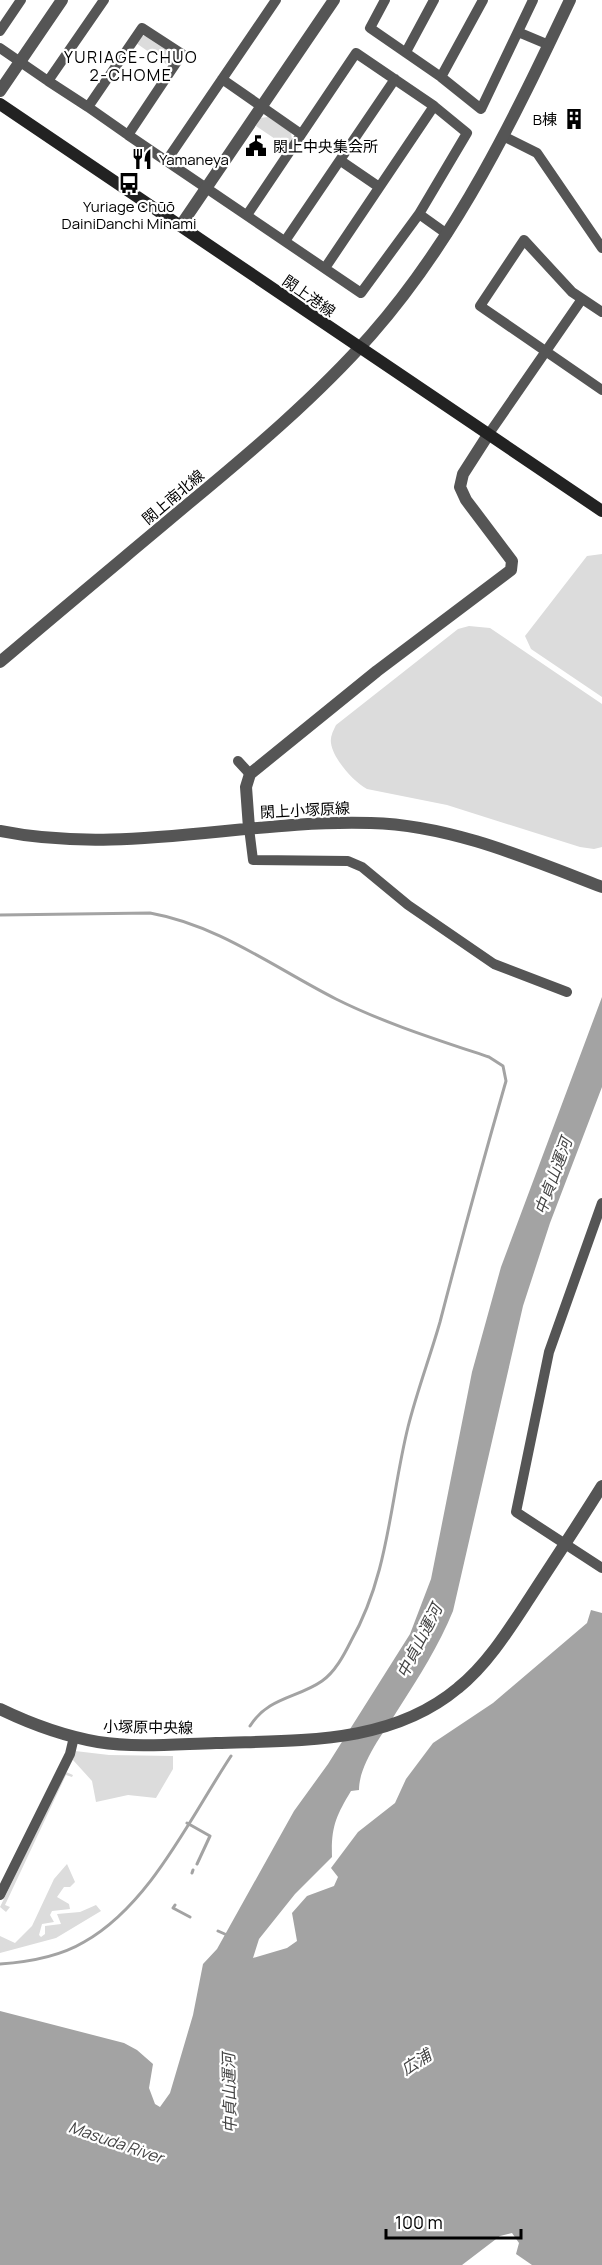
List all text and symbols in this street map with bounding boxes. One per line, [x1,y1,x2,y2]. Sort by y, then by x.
district label: YURIAGE-CHUO 2-CHOME [64,46,198,86]
building icon: B棟 [562,107,586,131]
place label: B棟 [533,109,557,130]
public building icon: 閖上中央集会所 [244,134,268,158]
place label: 閖上中央集会所 [273,136,378,157]
restaurant icon: Yamaneya [130,147,154,171]
place label: Yamaneya [159,149,229,170]
bus stop icon: Yuriage Chūō DainiDanchi Minami [117,171,141,195]
place label: Yuriage Chūō DainiDanchi Minami [62,196,196,234]
street label: 閖上港線 [278,270,340,322]
street label: 閖上南北線 [138,465,208,529]
street label: 閖上小塚原線 [260,797,350,823]
water label: 中貞山運河 [529,1132,578,1217]
water label: 中貞山運河 [391,1598,448,1682]
street label: 小塚原中央線 [103,1716,193,1738]
water label: 広浦 [397,2042,438,2080]
water label: 中貞山運河 [217,2050,241,2133]
water label: Masuda River [66,2116,168,2169]
scale bar [386,2202,521,2240]
text: 100 m [395,2210,443,2234]

